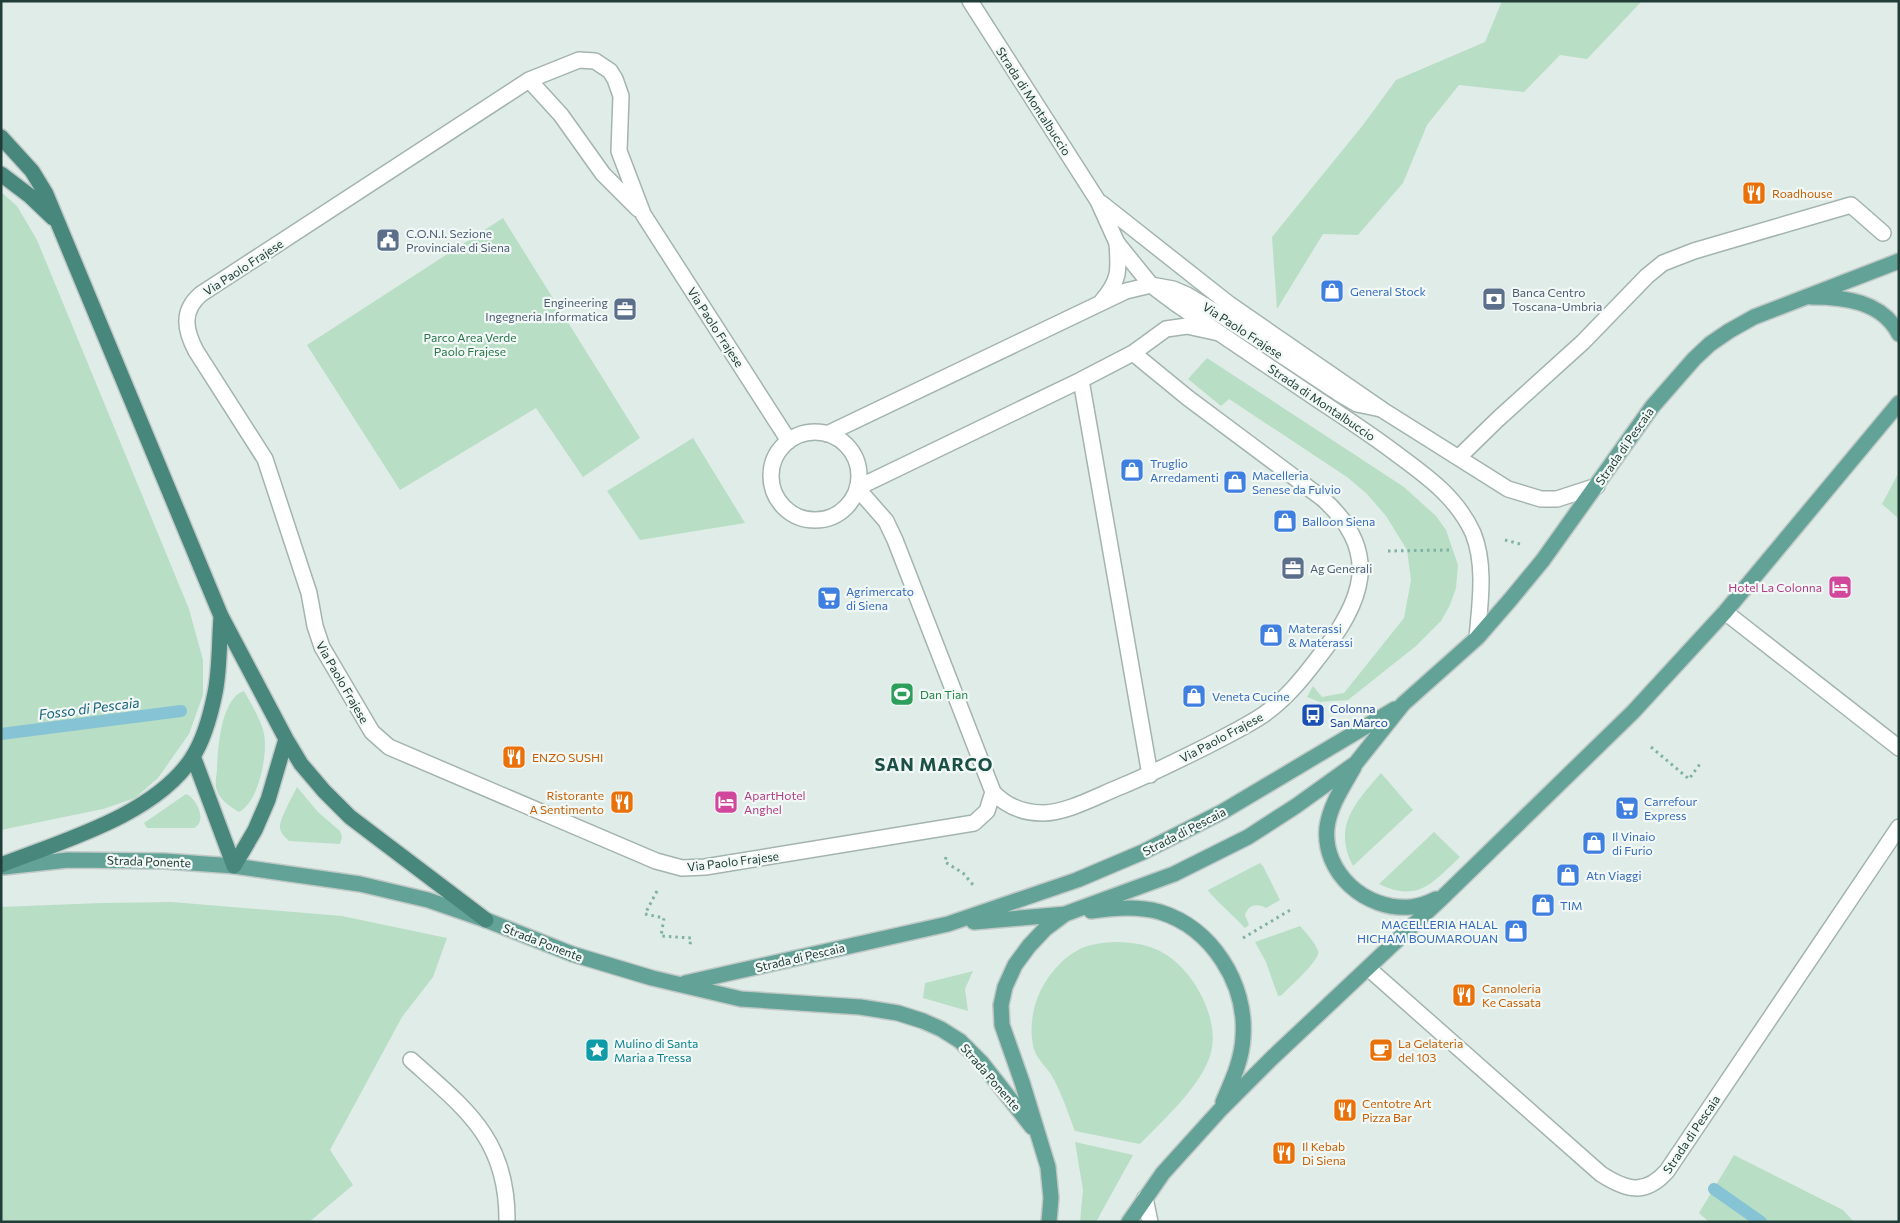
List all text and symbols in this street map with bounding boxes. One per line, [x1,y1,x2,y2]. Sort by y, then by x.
street label: Strada di Montalbuccio [994,44,1074,158]
restaurant icon: Roadhouse [1741,180,1767,206]
place label: Roadhouse [1772,186,1833,200]
place label: C.O.N.I. Sezione Provinciale di Siena [406,226,510,254]
public building icon: C.O.N.I. Sezione Provinciale di Siena [375,227,401,253]
street label: Via Paolo Frajese [201,236,285,298]
shop icon: General Stock [1319,278,1345,304]
place label: General Stock [1350,284,1426,298]
street label: Via Paolo Frajese [685,285,747,369]
place label: Banca Centro Toscana-Umbria [1512,285,1602,313]
bank icon: Banca Centro Toscana-Umbria [1481,286,1507,312]
place label: Engineering Ingegneria Informatica [485,295,608,323]
office icon: Engineering Ingegneria Informatica [612,296,638,322]
street label: Via Paolo Frajese [1201,299,1285,361]
park label: Parco Area Verde Paolo Frajese [423,330,517,358]
street label: Strada di Montalbuccio [1266,361,1378,443]
street label: Strada di Pescaia [1592,405,1656,487]
place label: Truglio Arredamenti [1150,456,1219,484]
shop icon: Truglio Arredamenti [1119,457,1145,483]
place label: Macelleria Senese da Fulvio [1252,468,1341,496]
shop icon: Macelleria Senese da Fulvio [1222,469,1248,495]
shop icon: Balloon Siena [1272,508,1298,534]
place label: Balloon Siena [1302,514,1375,528]
office icon: Ag Generali [1280,555,1306,581]
place label: Ag Generali [1310,561,1372,575]
hotel icon: Hotel La Colonna [1827,574,1853,600]
place label: Hotel La Colonna [1728,580,1822,594]
place label: Agrimercato di Siena [846,584,914,612]
supermarket icon: Agrimercato di Siena [816,585,842,611]
place label: Materassi & Materassi [1288,621,1353,649]
shop icon: Materassi & Materassi [1258,622,1284,648]
street label: Via Paolo Frajese [314,639,372,725]
sports icon: Dan Tian [889,681,915,707]
shop icon: Veneta Cucine [1181,683,1207,709]
place label: Dan Tian [920,687,968,701]
place label: Veneta Cucine [1212,689,1290,703]
water label: Fosso di Pescaia [38,693,140,723]
place label: Colonna San Marco [1330,701,1388,729]
bus stop icon: Colonna San Marco [1300,702,1326,728]
street label: Via Paolo Frajese [1177,709,1265,765]
restaurant icon: ENZO SUSHI [501,744,527,770]
place label: ENZO SUSHI [532,750,603,764]
district label: SAN MARCO [875,753,993,775]
place label: Ristorante A Sentimento [529,788,604,816]
place label: ApartHotel Anghel [744,788,806,816]
restaurant icon: Ristorante A Sentimento [609,789,635,815]
hotel icon: ApartHotel Anghel [713,789,739,815]
place label: Carrefour Express [1644,794,1697,822]
supermarket icon: Carrefour Express [1614,795,1640,821]
street label: Strada di Pescaia [1140,804,1228,858]
place label: Il Vinaio di Furio [1612,829,1655,857]
shop icon: Il Vinaio di Furio [1581,830,1607,856]
street label: Via Paolo Frajese [686,848,780,874]
street label: Strada Ponente [107,853,191,869]
shop icon: Atn Viaggi [1555,862,1581,888]
place label: Atn Viaggi [1586,868,1642,882]
shop icon: TIM [1530,892,1556,918]
place label: TIM [1560,898,1583,912]
place label: MACELLERIA HALAL HICHAM BOUMAROUAN [1357,917,1498,945]
shop icon: MACELLERIA HALAL HICHAM BOUMAROUAN [1503,918,1529,944]
street label: Strada Ponente [501,920,585,964]
street label: Strada di Pescaia [754,940,846,974]
place label: Cannoleria Ke Cassata [1482,981,1541,1009]
restaurant icon: Cannoleria Ke Cassata [1451,982,1477,1008]
place label: Mulino di Santa Maria a Tressa [614,1036,698,1064]
place label: La Gelateria del 103 [1398,1036,1463,1064]
place icon: Mulino di Santa Maria a Tressa [584,1037,610,1063]
cafe icon: La Gelateria del 103 [1368,1037,1394,1063]
street label: Strada Ponente [958,1041,1024,1113]
street label: Strada di Pescaia [1660,1092,1722,1176]
place label: Centotre Art Pizza Bar [1362,1096,1432,1124]
restaurant icon: Centotre Art Pizza Bar [1332,1097,1358,1123]
place label: Il Kebab Di Siena [1302,1139,1346,1167]
restaurant icon: Il Kebab Di Siena [1271,1140,1297,1166]

